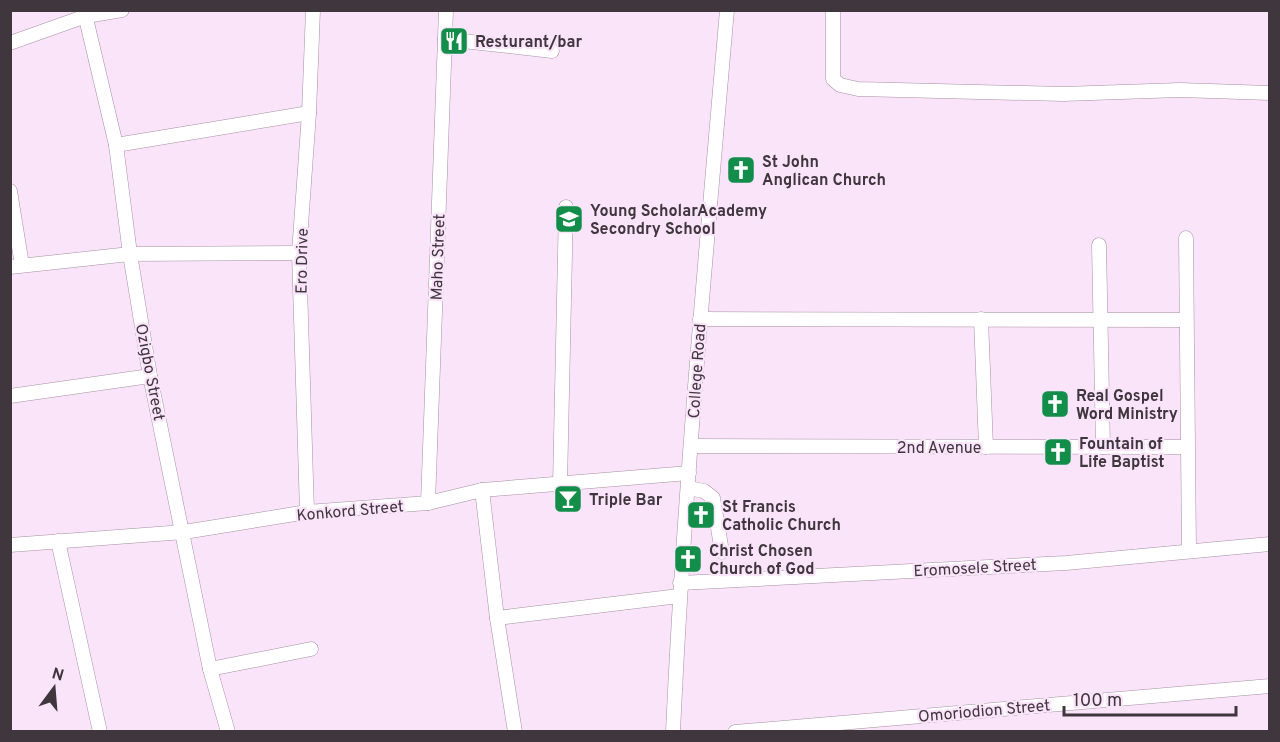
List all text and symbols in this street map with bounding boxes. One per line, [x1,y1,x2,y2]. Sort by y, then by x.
restaurant icon: Resturant/bar [438,25,470,57]
place label: Resturant/bar [475,33,583,53]
place label: St John Anglican Church [762,153,886,191]
church icon: St John Anglican Church [725,154,757,186]
place label: Young ScholarAcademy Secondry School [590,202,767,240]
school or university icon: Young ScholarAcademy Secondry School [553,203,585,235]
street label: Maho Street [427,213,451,301]
street label: Ero Drive [292,228,314,294]
street label: Ozigbo Street [130,322,168,423]
street label: College Road [685,323,711,419]
place label: Real Gospel Word Ministry [1076,387,1178,425]
church icon: Real Gospel Word Ministry [1039,388,1071,420]
place label: Fountain of Life Baptist [1079,435,1165,473]
church icon: Fountain of Life Baptist [1042,436,1074,468]
street label: 2nd Avenue [897,439,981,459]
bar icon: Triple Bar [552,483,584,515]
place label: Triple Bar [589,491,663,511]
street label: Konkord Street [296,497,405,527]
place label: St Francis Catholic Church [722,498,841,536]
church icon: St Francis Catholic Church [685,499,717,531]
place label: Christ Chosen Church of God [709,542,815,580]
church icon: Christ Chosen Church of God [672,543,704,575]
street label: Eromosele Street [913,556,1037,582]
north arrow [24,658,84,718]
text: N [49,664,66,687]
scale bar [1064,679,1236,717]
text: 100 m [1073,690,1122,713]
street label: Omoriodion Street [917,696,1051,728]

